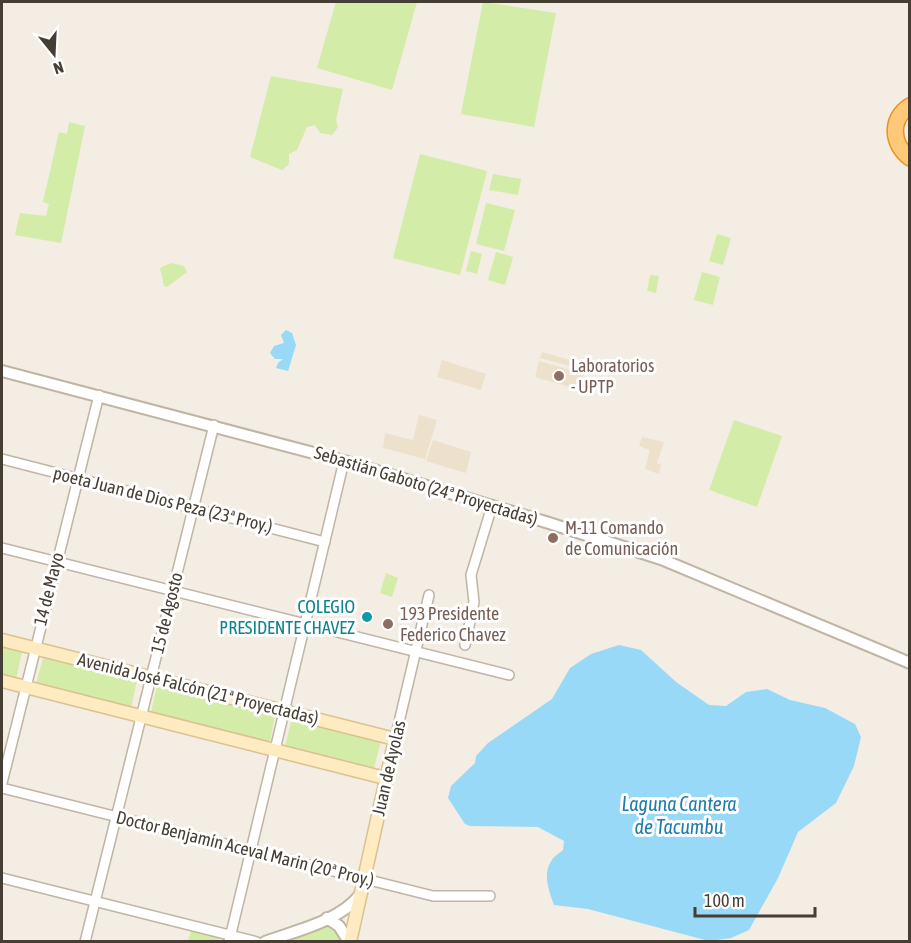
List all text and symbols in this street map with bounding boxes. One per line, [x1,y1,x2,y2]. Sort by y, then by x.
north arrow [24,24,84,84]
text: N [51,58,66,78]
place label: Laboratorios - UPTP [571,355,654,397]
marker: Laboratorios - UPTP [552,369,566,383]
street label: Sebastián Gaboto (24ª Proyectadas) [312,441,540,530]
street label: poeta Juan de Dios Peza (23ª Proy.) [51,462,275,537]
place label: M-11 Comando de Comunicación [565,517,678,559]
marker: M-11 Comando de Comunicación [546,531,560,545]
street label: 14 de Mayo [29,550,68,628]
street label: 15 de Agosto [146,570,187,656]
place label: COLEGIO PRESIDENTE CHAVEZ [219,596,355,638]
place label: 193 Presidente Federico Chavez [400,603,506,645]
marker: COLEGIO PRESIDENTE CHAVEZ [360,610,374,624]
marker: 193 Presidente Federico Chavez [381,617,395,631]
street label: Avenida José Falcón (21ª Proyectadas) [75,648,321,729]
street label: Juan de Ayolas [367,718,410,818]
water label: Laguna Cantera de Tacumbu [621,792,737,838]
street label: Doctor Benjamín Aceval Marin (20ª Proy.) [114,806,376,891]
scale bar [695,880,815,918]
text: 100 m [704,890,745,911]

